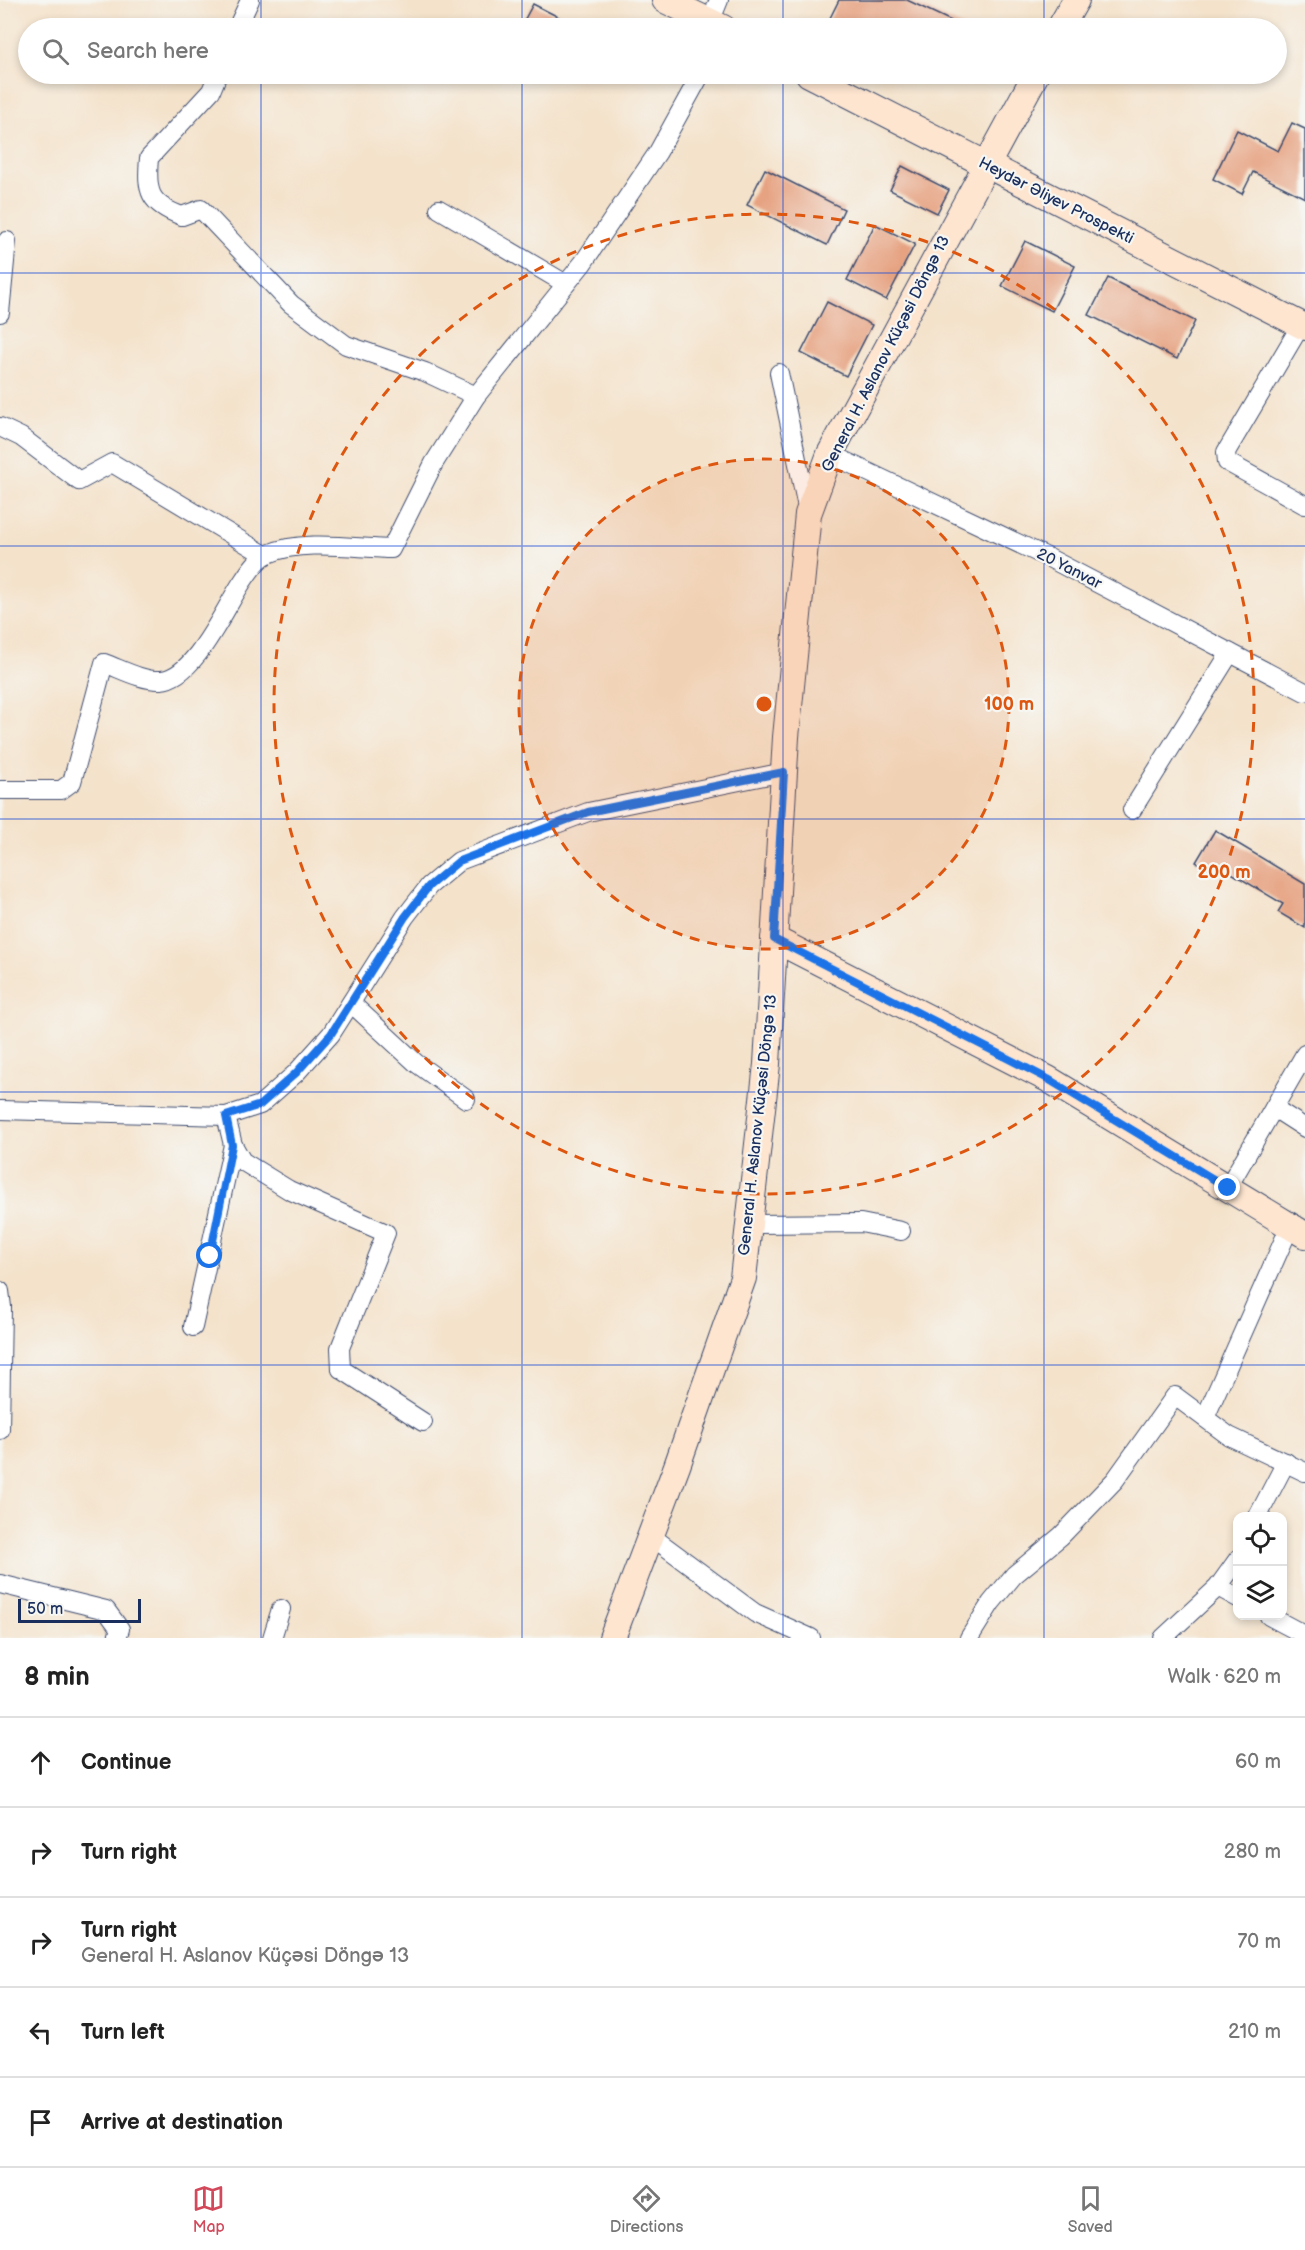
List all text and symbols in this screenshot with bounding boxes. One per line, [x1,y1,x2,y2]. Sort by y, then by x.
search box [18,18,1287,84]
icon: search [39,35,72,68]
text: Search here [87,38,209,65]
street label: Heydər Əliyev Prospekti [975,154,1137,248]
street label: General H. Aslanov Küçəsi Döngə 13 [818,233,954,475]
street label: 20 Yanvar [1033,545,1105,594]
centre of rings [754,694,774,714]
text: 100 m [984,694,1034,715]
text: 200 m [1197,862,1251,883]
street label: General H. Aslanov Küçəsi Döngə 13 [735,993,781,1257]
route end [1214,1174,1240,1200]
route start [196,1242,222,1268]
map controls [1233,1512,1287,1620]
button: locate [1233,1512,1287,1566]
button: layers [1233,1566,1287,1620]
scale bar [18,1596,141,1624]
text: 50 m [27,1600,63,1619]
text: 8 min [24,1662,90,1693]
text: Walk · 620 m [1168,1665,1281,1689]
icon: ahead [24,1746,57,1779]
text: Continue [81,1749,171,1776]
text: 60 m [1235,1750,1281,1774]
icon: right [24,1836,57,1869]
text: Turn right [81,1839,177,1866]
text: 280 m [1224,1840,1281,1864]
text: Turn right [81,1917,177,1944]
icon: right [24,1926,57,1959]
text: 70 m [1237,1930,1281,1954]
text: General H. Aslanov Küçəsi Döngə 13 [81,1944,409,1968]
icon: left [24,2016,57,2049]
text: Turn left [81,2019,165,2046]
text: 210 m [1228,2020,1281,2044]
icon: arrive [24,2106,57,2139]
text: Arrive at destination [81,2109,283,2136]
tab: Map [192,2182,225,2237]
tab: Directions [610,2182,683,2237]
tab: Saved [1068,2182,1113,2237]

